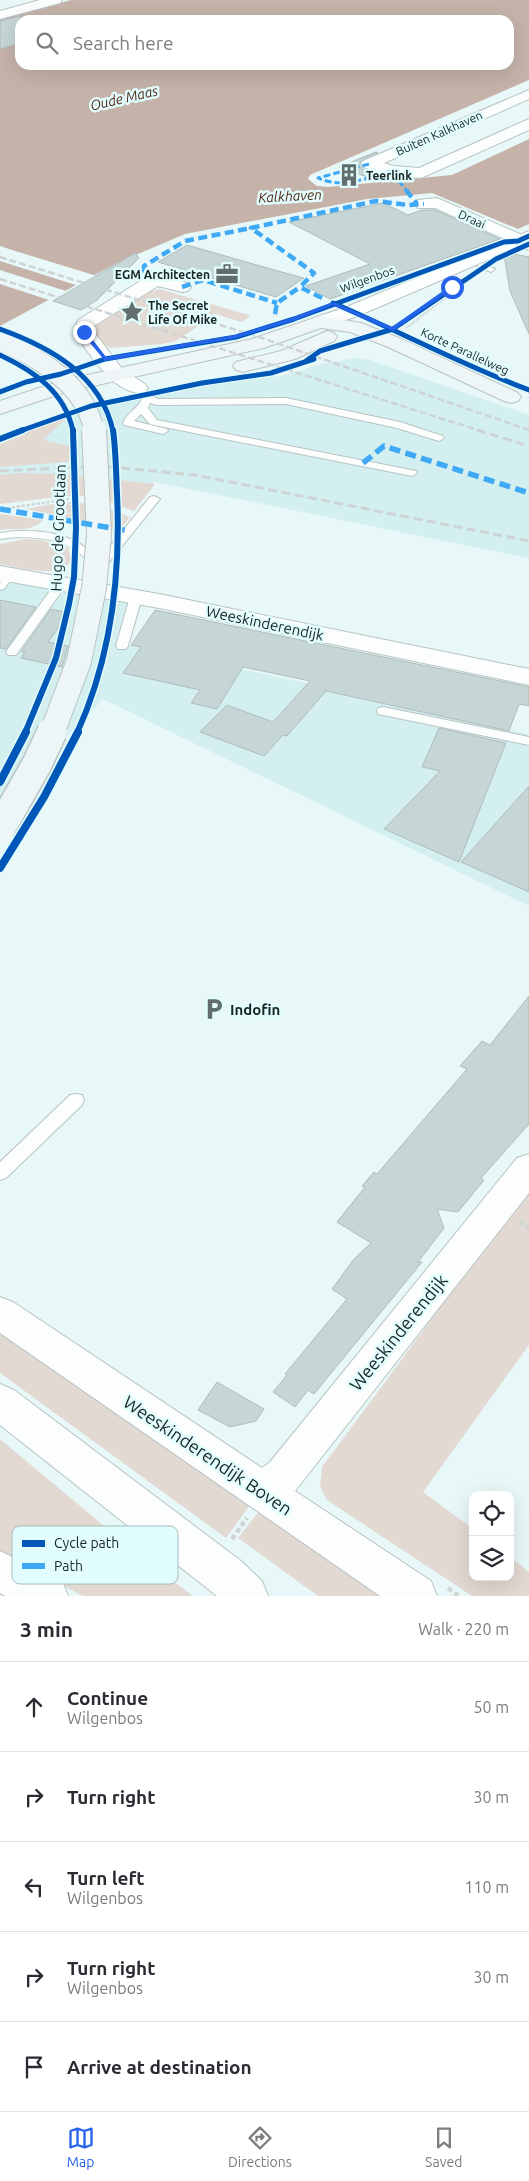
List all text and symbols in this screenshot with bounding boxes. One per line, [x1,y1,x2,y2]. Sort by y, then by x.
search box [15,15,514,70]
icon: search [33,29,61,57]
text: Search here [73,32,173,54]
water label: Oude Maas [89,82,160,114]
street label: Buiten Kalkhaven [394,108,484,158]
building icon: Teerlink [336,162,362,188]
place label: Teerlink [366,169,412,182]
water label: Kalkhaven [258,186,322,206]
street label: Draai [456,207,488,231]
office icon: EGM Architecten [214,261,240,287]
street label: Wilgenbos [338,263,396,295]
place label: EGM Architecten [115,268,210,281]
route start [441,276,464,299]
place icon: The Secret Life Of Mike [119,299,145,325]
place label: The Secret Life Of Mike [148,299,217,326]
route end [73,321,96,344]
street label: Korte Parallelweg [419,325,511,377]
street label: Hugo de Grootlaan [47,464,69,592]
street label: Weeskinderendijk [205,602,326,644]
parking icon: Indofin [201,996,227,1022]
place label: Indofin [230,1001,280,1018]
street label: Weeskinderendijk [345,1270,451,1394]
street label: Weeskinderendijk Boven [120,1391,296,1519]
map controls [469,1491,514,1581]
button: locate [469,1491,514,1536]
legend [12,1526,178,1584]
text: Cycle path [54,1535,119,1551]
button: layers [469,1536,514,1581]
text: Path [54,1558,83,1574]
text: 3 min [20,1617,73,1641]
text: Walk · 220 m [418,1620,509,1638]
text: Continue [67,1687,148,1709]
icon: ahead [20,1693,48,1721]
text: 50 m [473,1698,509,1716]
text: Wilgenbos [67,1709,143,1727]
icon: right [20,1783,48,1811]
text: Turn right [67,1786,155,1808]
text: 30 m [473,1788,509,1806]
text: Turn left [67,1867,145,1889]
icon: left [20,1873,48,1901]
text: 110 m [464,1878,509,1896]
text: Wilgenbos [67,1889,143,1907]
text: Turn right [67,1957,155,1979]
icon: right [20,1963,48,1991]
text: 30 m [473,1968,509,1986]
text: Wilgenbos [67,1979,143,1997]
icon: arrive [20,2053,48,2081]
text: Arrive at destination [67,2056,252,2078]
tab: Map [67,2124,95,2170]
tab: Directions [228,2124,292,2170]
tab: Saved [425,2124,462,2170]

